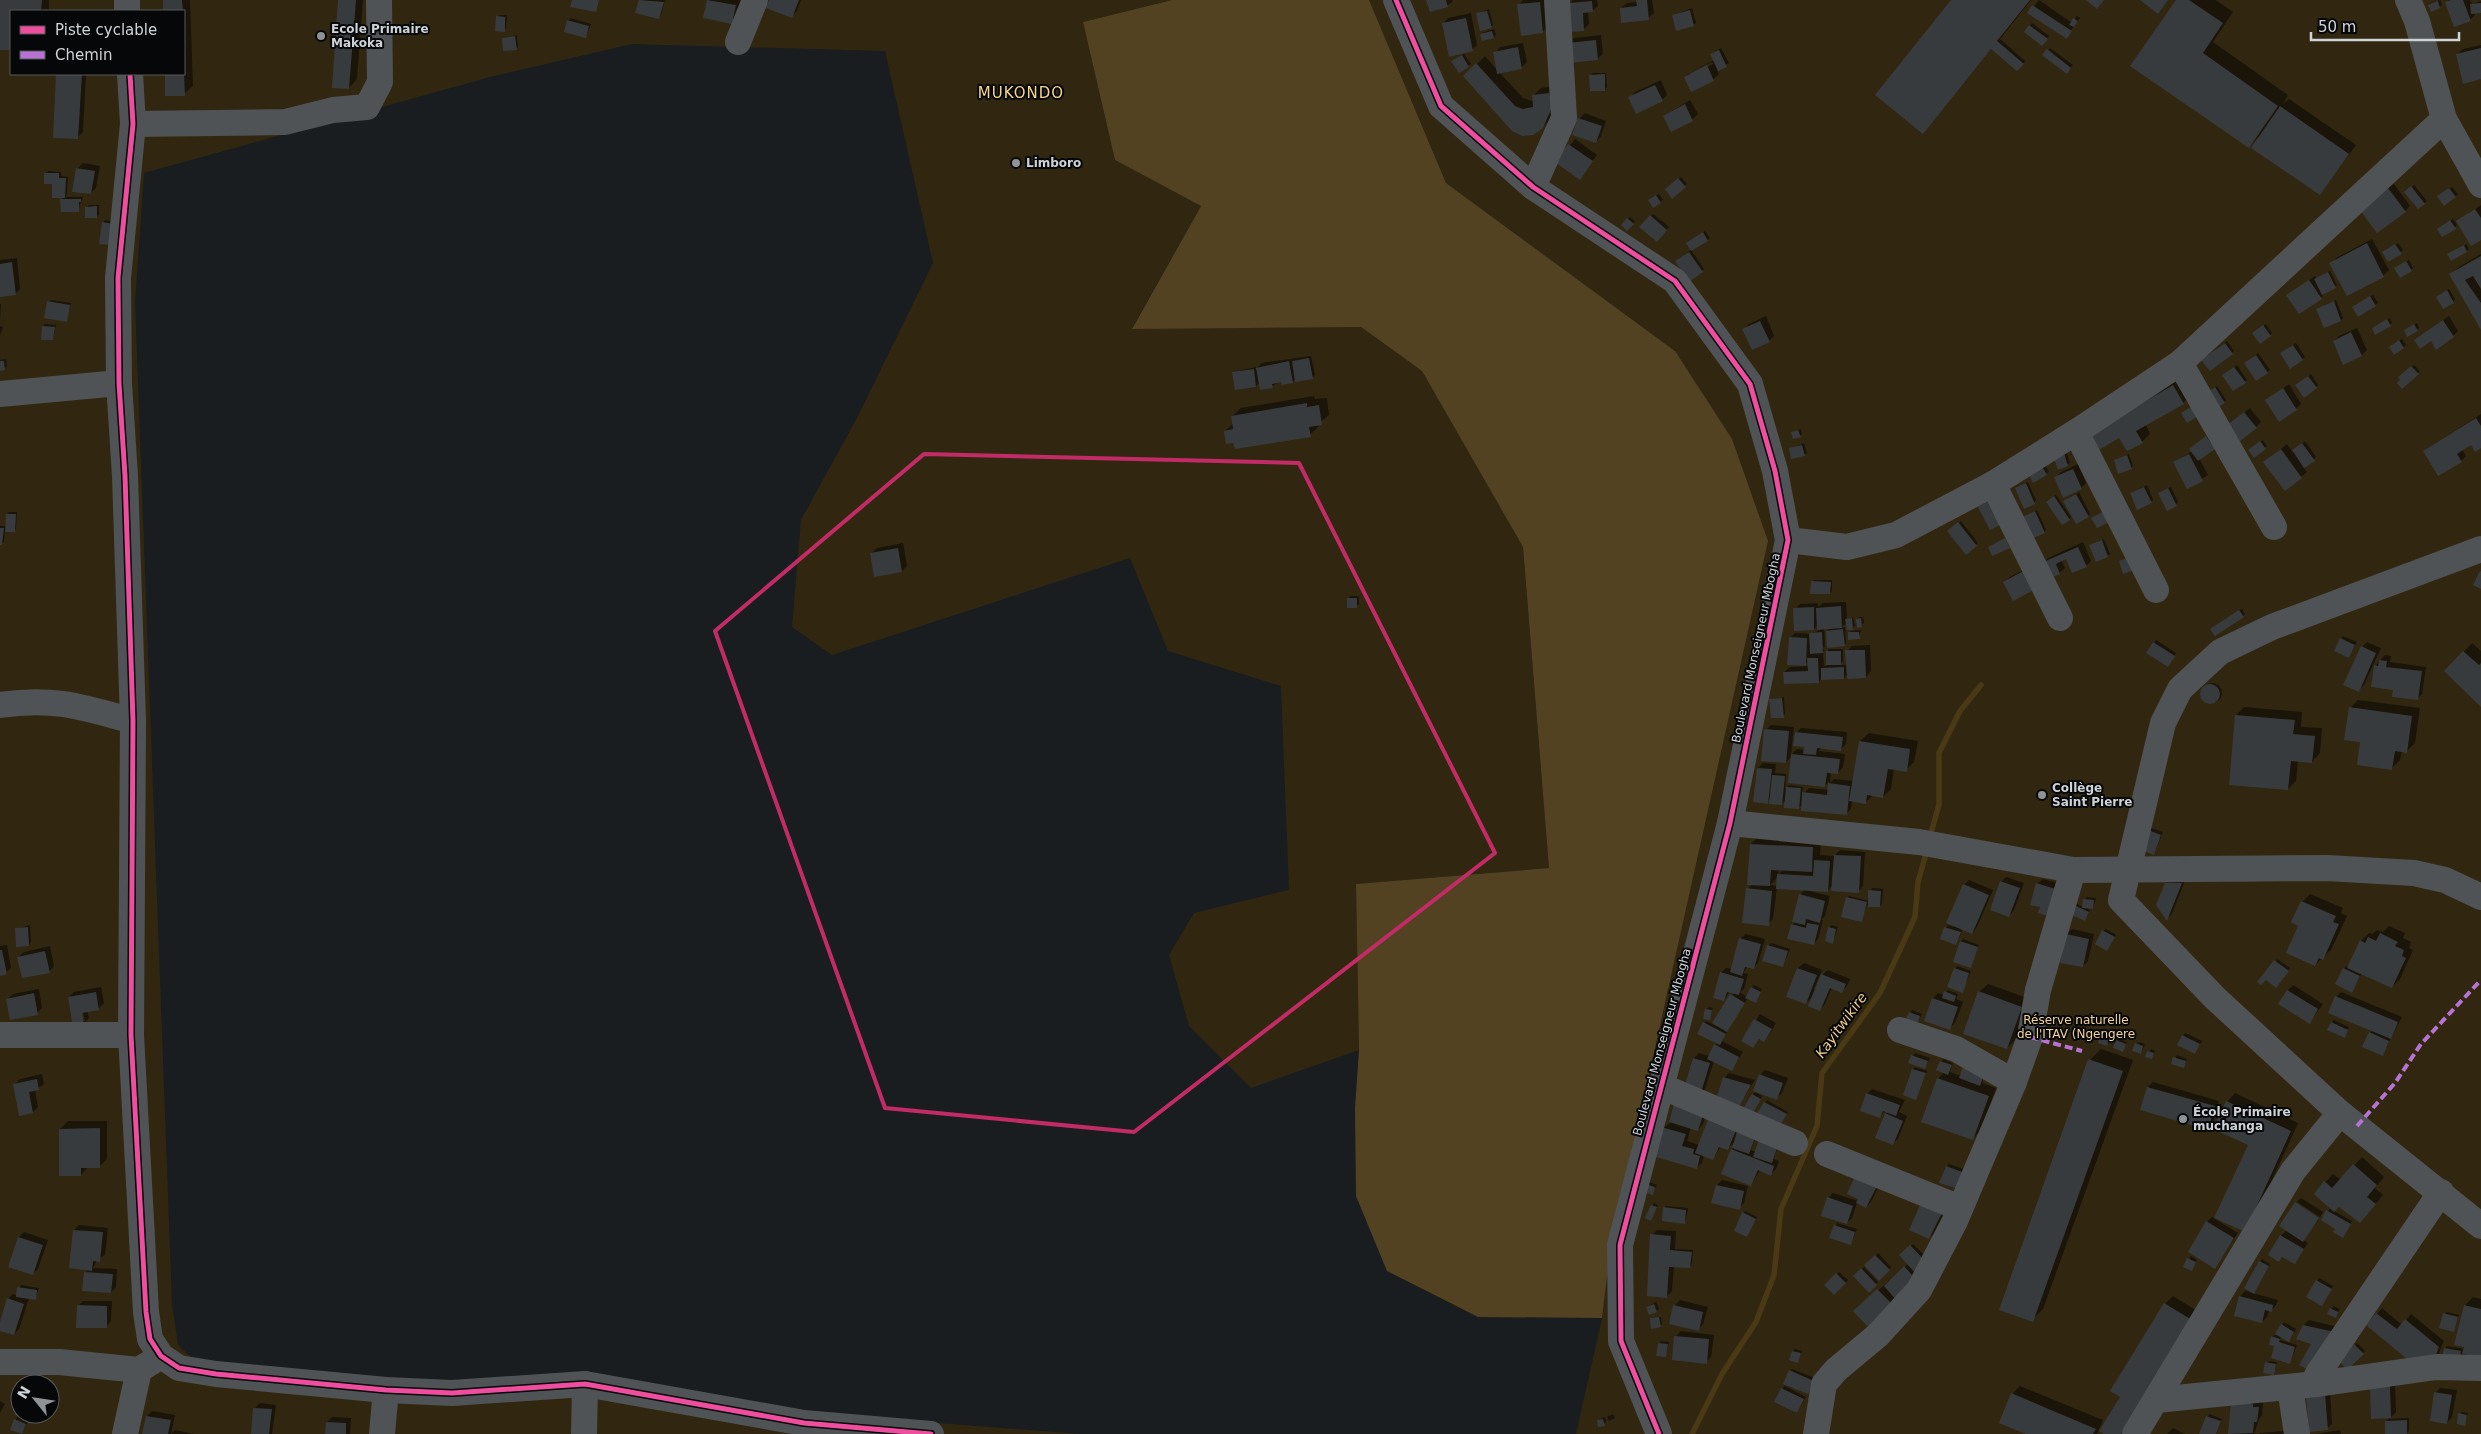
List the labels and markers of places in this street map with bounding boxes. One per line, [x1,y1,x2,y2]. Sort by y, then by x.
place label: Ecole Primaire Makoka [331,22,429,50]
marker: Ecole Primaire Makoka [315,30,327,42]
place label: Limboro [1026,156,1081,170]
marker: Limboro [1010,157,1022,169]
place label: Collège Saint Pierre [2052,781,2132,809]
marker: Collège Saint Pierre [2036,789,2048,801]
place label: École Primaire muchanga [2193,1104,2291,1133]
marker: École Primaire muchanga [2177,1113,2189,1125]

